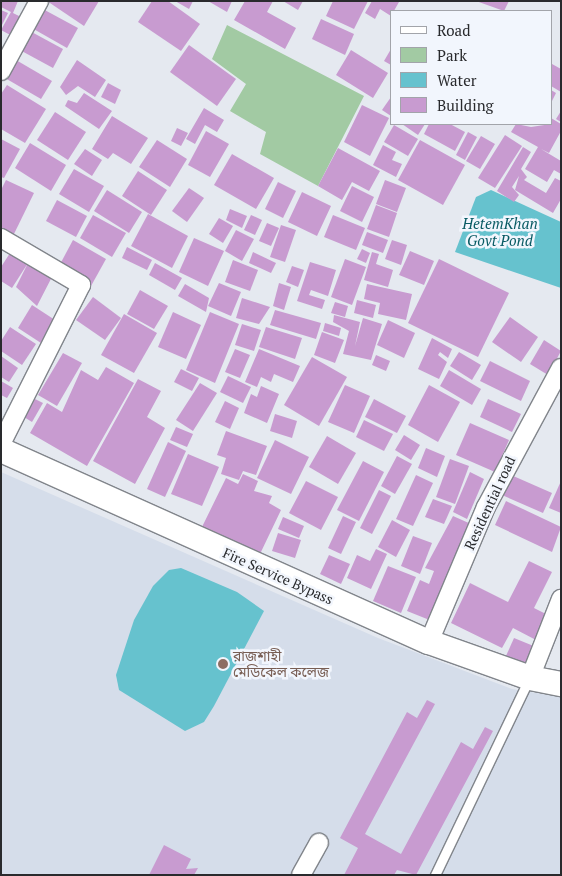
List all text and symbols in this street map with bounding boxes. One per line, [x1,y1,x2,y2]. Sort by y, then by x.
legend [390,10,552,125]
text: Road [437,20,470,40]
text: Park [437,45,467,65]
text: Water [437,70,476,90]
text: Building [437,95,494,115]
water label: HetemKhan Govt Pond [462,214,538,249]
street label: Residential road [461,454,519,552]
street label: Fire Service Bypass [220,544,336,608]
place label: রাজশাহী মেডিকেল কলেজ [233,648,329,680]
marker: রাজশাহী মেডিকেল কলেজ [217,658,229,670]

